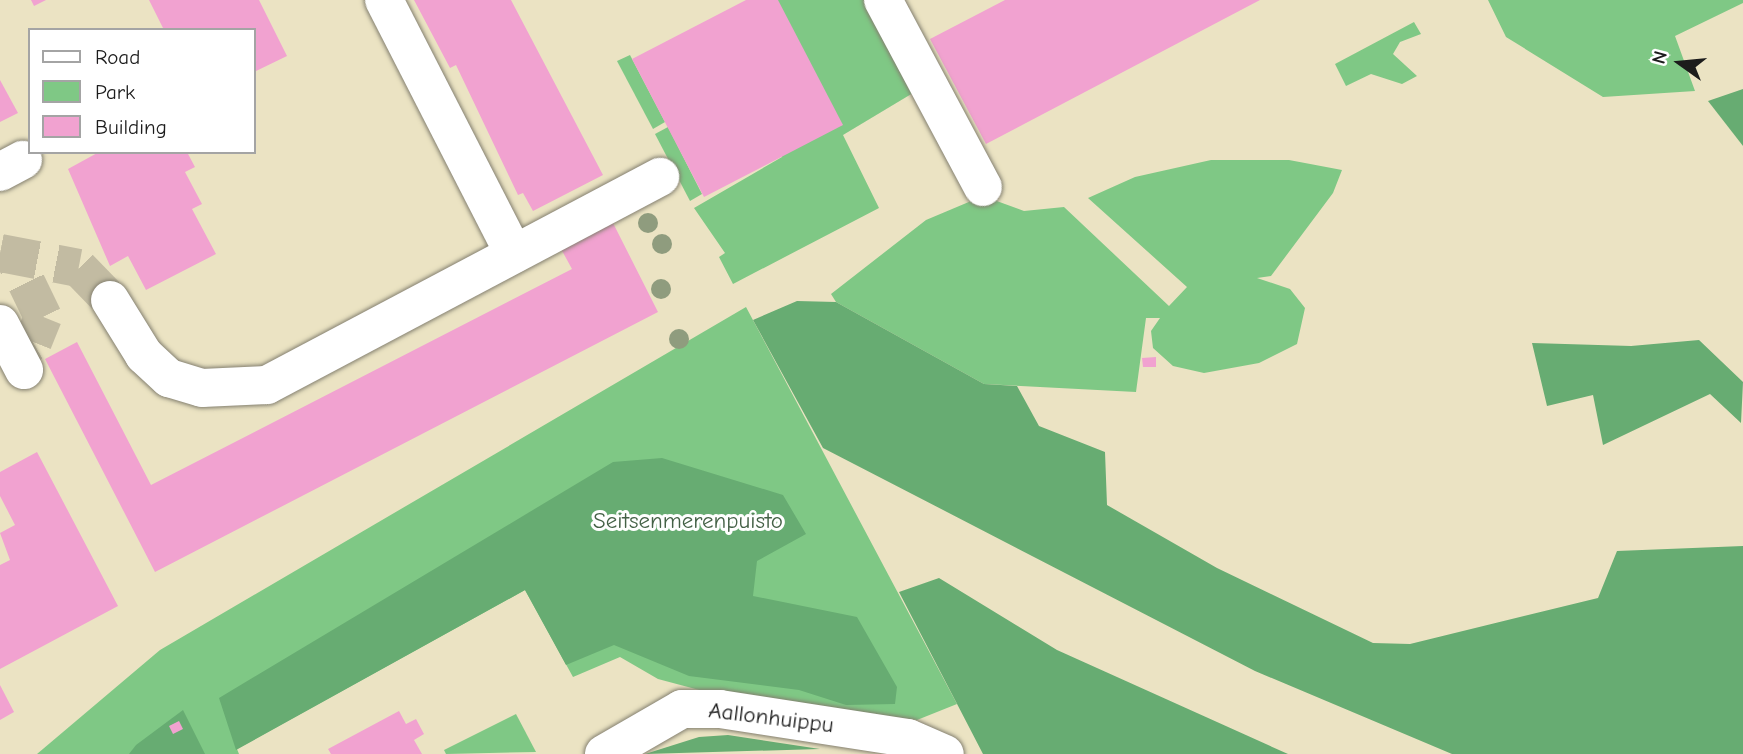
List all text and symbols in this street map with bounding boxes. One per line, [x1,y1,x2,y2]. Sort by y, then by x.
legend [28,28,256,154]
north arrow [1645,28,1715,98]
text: Road [95,45,140,69]
text: N [1647,49,1672,66]
text: Park [95,80,135,104]
text: Building [95,115,167,139]
park label: Seitsenmerenpuisto [593,507,783,535]
street label: Aallonhuippu [707,697,835,739]

